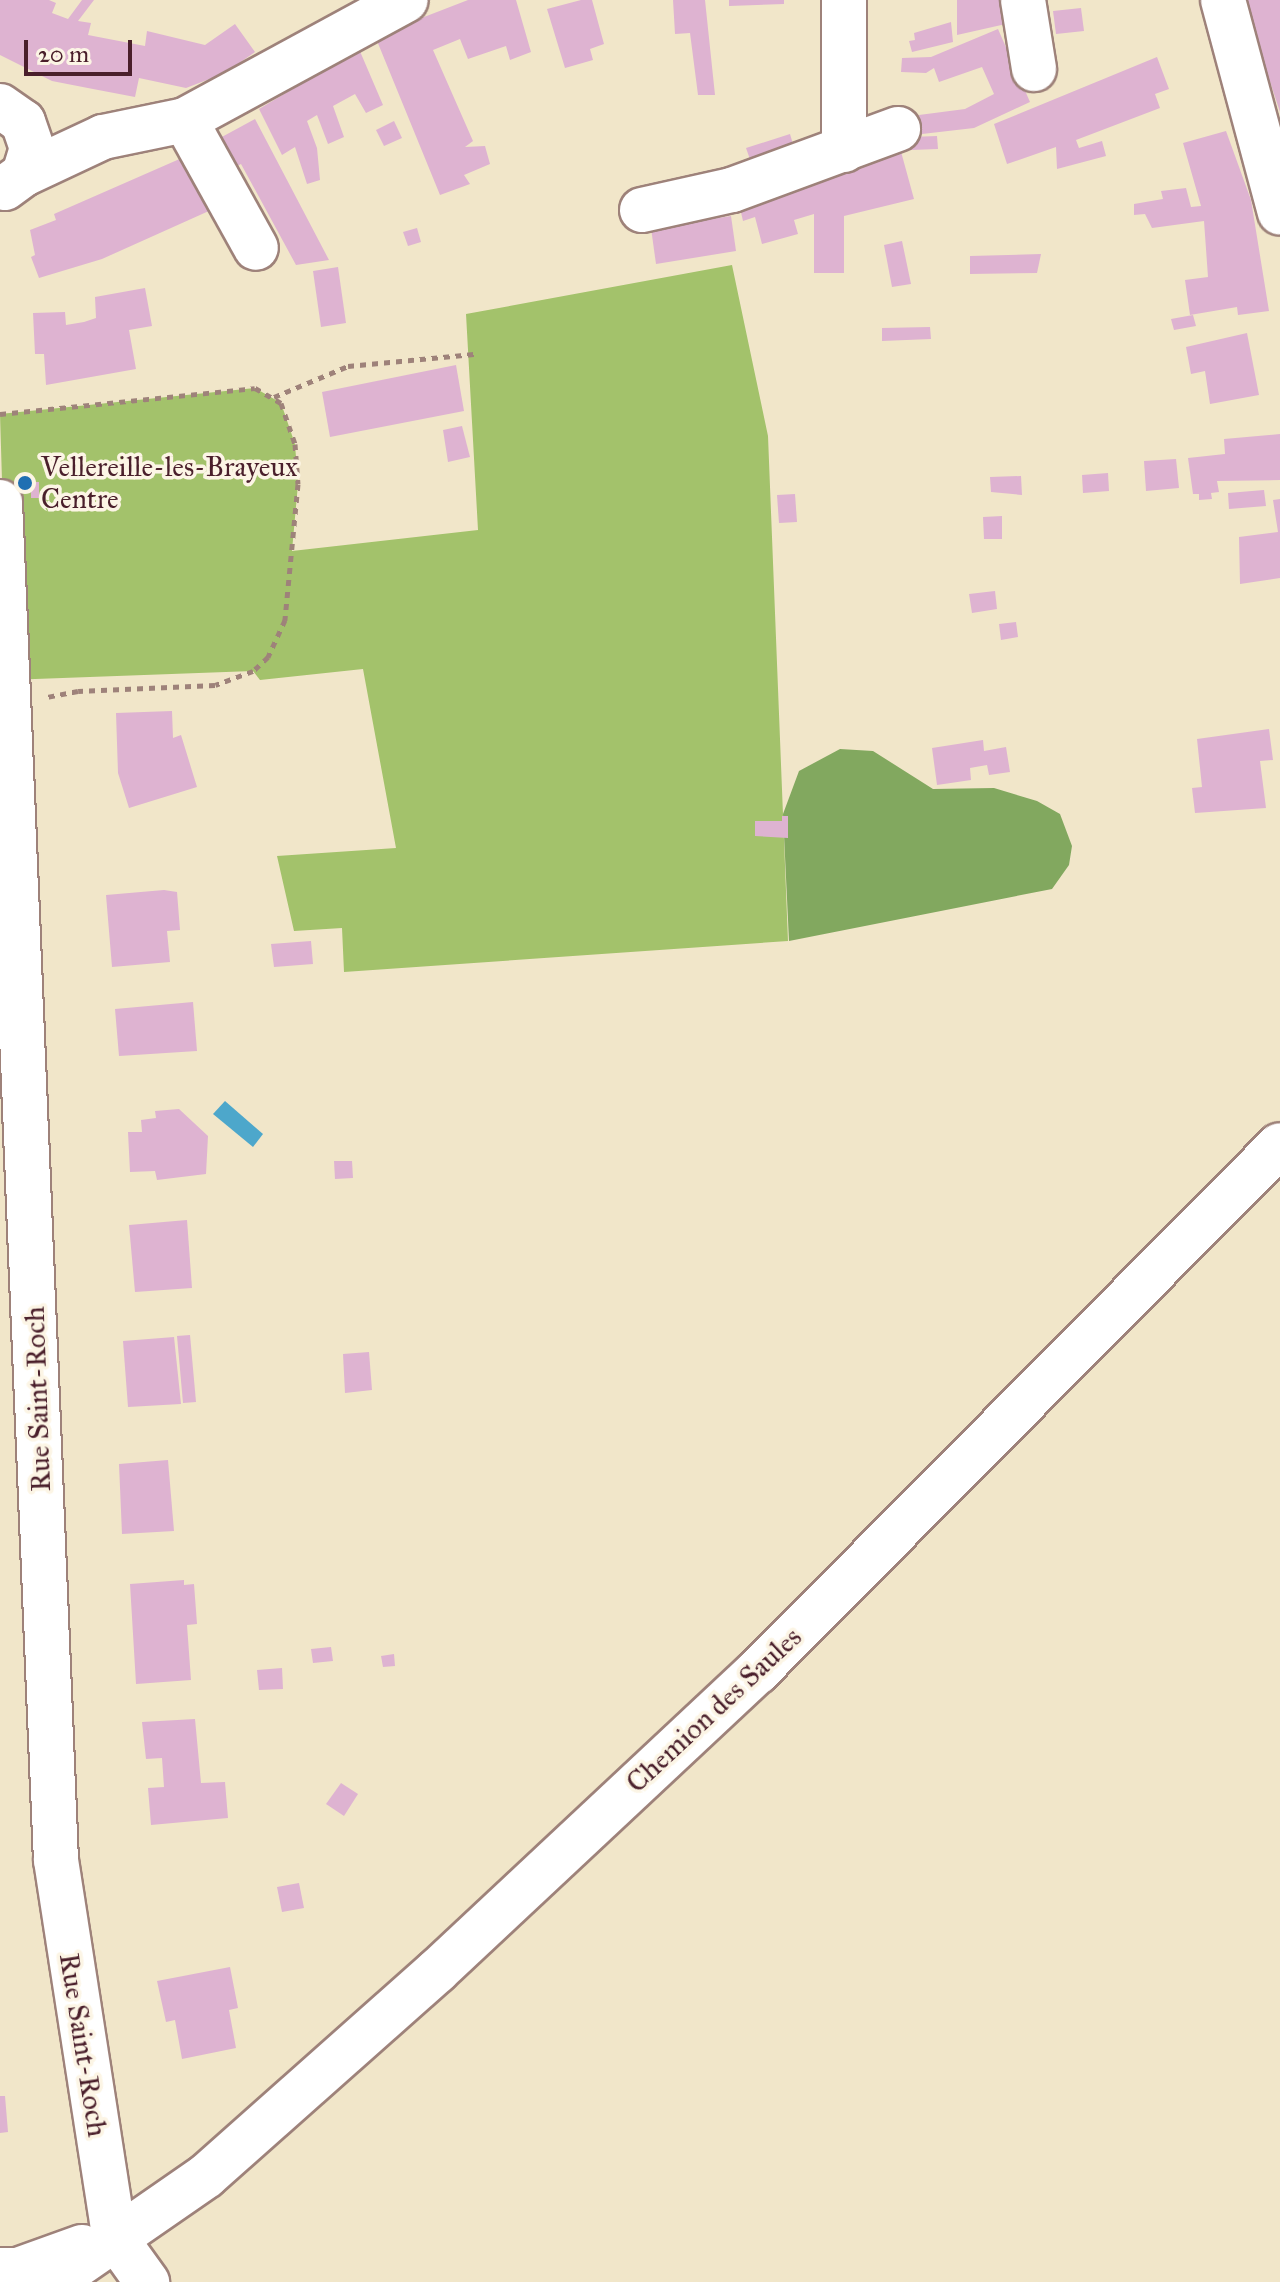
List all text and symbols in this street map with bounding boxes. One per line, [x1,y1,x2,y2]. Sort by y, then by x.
scale bar [28,24,136,74]
text: 20 m [38,39,89,69]
place label: Vellereille-les-Brayeux Centre [41,450,298,516]
marker: Vellereille-les-Brayeux Centre [16,474,34,492]
street label: Rue Saint-Roch [18,1306,58,1492]
street label: Chemion des Saules [620,1620,808,1800]
street label: Rue Saint-Roch [52,1951,114,2139]

